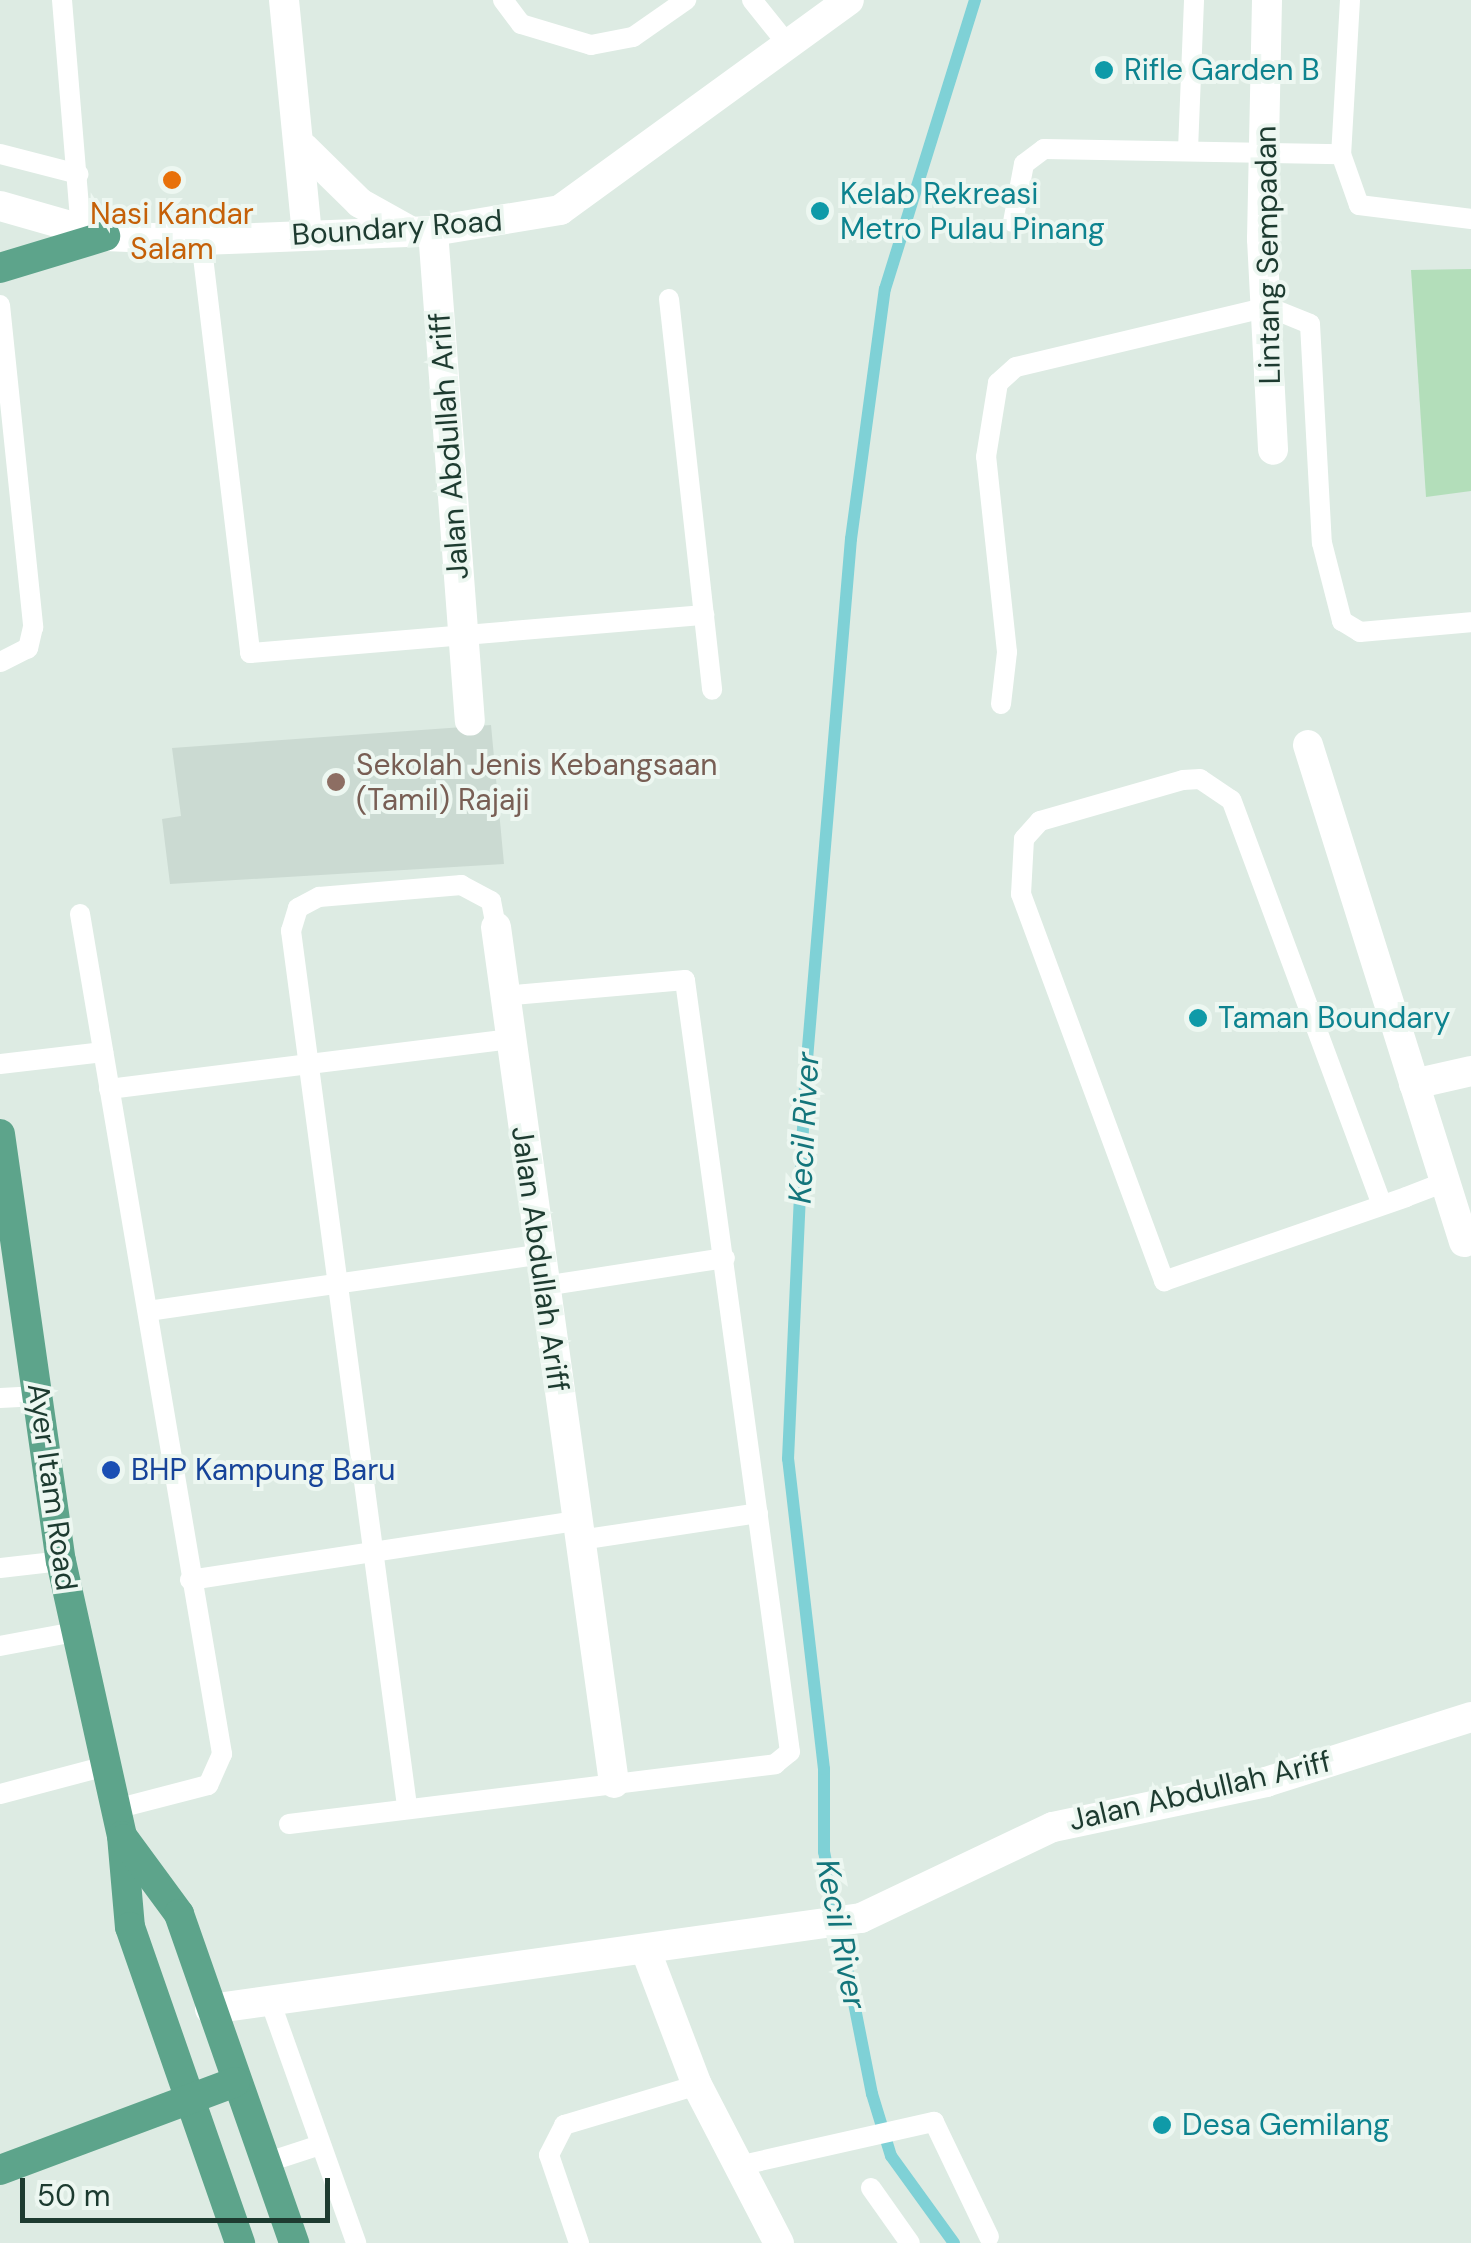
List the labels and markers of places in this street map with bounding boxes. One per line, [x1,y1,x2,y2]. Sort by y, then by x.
place label: Rifle Garden B [1124,52,1320,88]
marker: Rifle Garden B [1093,59,1115,81]
marker: Nasi Kandar Salam [161,169,183,191]
place label: Kelab Rekreasi Metro Pulau Pinang [840,176,1105,246]
place label: Nasi Kandar Salam [90,196,254,266]
marker: Kelab Rekreasi Metro Pulau Pinang [809,200,831,222]
place label: Sekolah Jenis Kebangsaan (Tamil) Rajaji [356,747,718,818]
marker: Sekolah Jenis Kebangsaan (Tamil) Rajaji [325,771,347,793]
place label: Taman Boundary [1218,1000,1450,1036]
marker: Taman Boundary [1187,1007,1209,1029]
place label: BHP Kampung Baru [131,1452,395,1488]
marker: BHP Kampung Baru [100,1459,122,1481]
place label: Desa Gemilang [1182,2107,1390,2143]
marker: Desa Gemilang [1151,2114,1173,2136]

